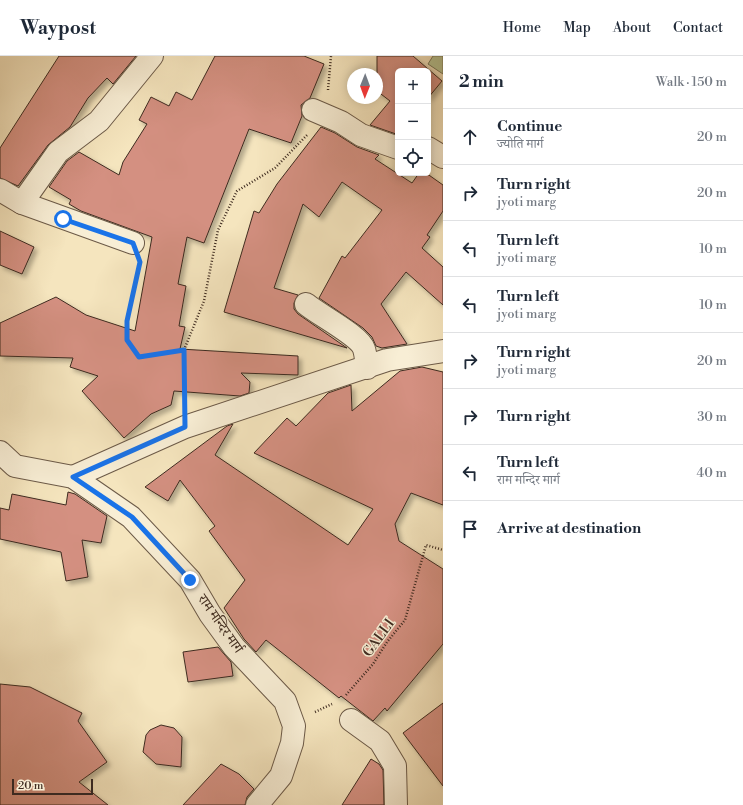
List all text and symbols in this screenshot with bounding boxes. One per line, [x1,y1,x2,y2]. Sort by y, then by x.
text: Waypost [20,16,96,40]
text: Home [503,19,541,37]
text: Map [563,19,591,37]
text: About [613,19,651,37]
text: Contact [673,19,723,37]
north arrow [347,68,383,104]
map controls [395,68,431,176]
button: + [395,68,431,104]
text: 2 min [459,71,504,93]
text: Walk · 150 m [656,74,727,90]
button: − [395,104,431,140]
text: Continue [497,117,562,136]
icon: ahead [459,126,481,148]
text: 20 m [697,129,727,145]
text: ज्योति मार्ग [497,136,543,152]
button: locate [395,140,431,176]
text: Turn right [497,175,571,194]
icon: right [459,182,481,204]
text: 20 m [697,185,727,201]
text: jyoti marg [497,194,556,210]
route start [54,210,72,228]
text: Turn left [497,231,559,250]
icon: left [459,238,481,260]
text: 10 m [699,241,727,257]
text: jyoti marg [497,250,556,266]
text: Turn left [497,287,559,306]
icon: left [459,294,481,316]
text: 10 m [699,297,727,313]
text: jyoti marg [497,306,556,322]
text: Turn right [497,343,571,362]
icon: right [459,350,481,372]
text: 20 m [697,353,727,369]
text: jyoti marg [497,362,556,378]
icon: right [459,406,481,428]
text: Turn right [497,407,571,426]
text: 30 m [697,409,727,425]
text: Turn left [497,453,559,472]
icon: left [459,462,481,484]
text: 40 m [697,465,727,481]
text: राम मन्दिर मार्ग [497,472,560,488]
icon: arrive [459,518,481,540]
text: Arrive at destination [497,519,641,538]
route end [181,571,199,589]
street label: राम मन्दिर मार्ग [193,590,247,658]
street label: GALLI [359,615,399,661]
scale bar [12,777,93,796]
text: 20 m [18,779,43,793]

